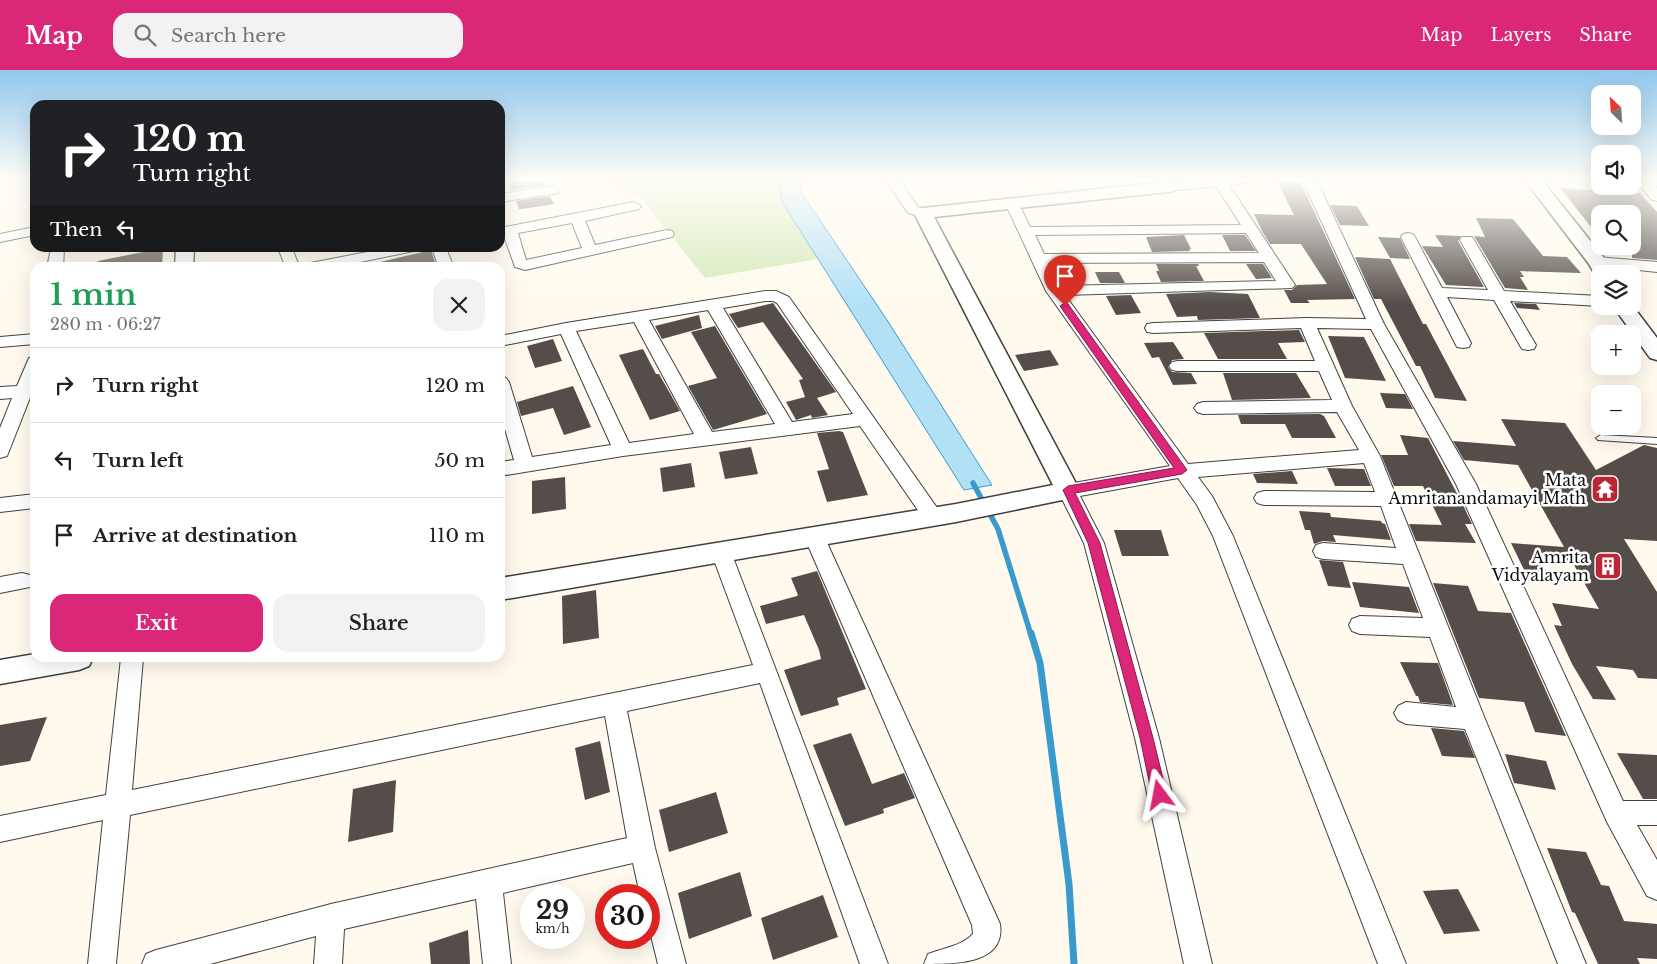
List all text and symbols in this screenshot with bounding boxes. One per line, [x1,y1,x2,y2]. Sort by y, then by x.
search box [113,13,463,58]
text: Map [25,21,83,50]
icon: search [131,21,159,49]
text: Search here [171,24,286,47]
text: Map [1421,24,1462,46]
text: Layers [1490,24,1551,46]
text: Share [1579,24,1632,46]
north arrow [1591,85,1641,135]
map controls [1591,85,1641,435]
text: 120 m [133,117,246,160]
icon: right [50,120,115,185]
button: sound [1591,145,1641,195]
text: Turn right [133,160,251,187]
button: search [1591,205,1641,255]
icon: left [112,215,140,243]
text: Then [50,218,102,241]
pin [1044,255,1086,306]
icon: arrive [1051,262,1079,290]
button: layers [1591,265,1641,315]
text: 1 min [50,276,136,313]
button: close [433,279,485,331]
text: 280 m · 06:27 [50,314,161,334]
button: + [1591,325,1641,375]
icon: right [50,371,78,399]
text: Turn right [93,374,199,397]
text: 120 m [425,374,485,397]
button: − [1591,385,1641,435]
icon: left [50,446,78,474]
text: Turn left [93,449,184,472]
text: 50 m [435,449,485,472]
place label: Mata Amritanandamayi Math [1388,470,1586,508]
temple icon: Mata Amritanandamayi Math [1590,474,1620,504]
icon: arrive [50,521,78,549]
text: Arrive at destination [93,524,297,547]
text: 110 m [429,524,485,547]
place label: Amrita Vidyalayam [1491,547,1589,585]
building icon: Amrita Vidyalayam [1593,551,1623,581]
button: Exit [50,594,263,652]
button: Share [273,594,485,652]
position arrow [1133,768,1185,820]
speed limit sign: 30 [595,884,660,949]
text: 29 [536,895,569,926]
text: km/h [535,921,570,936]

